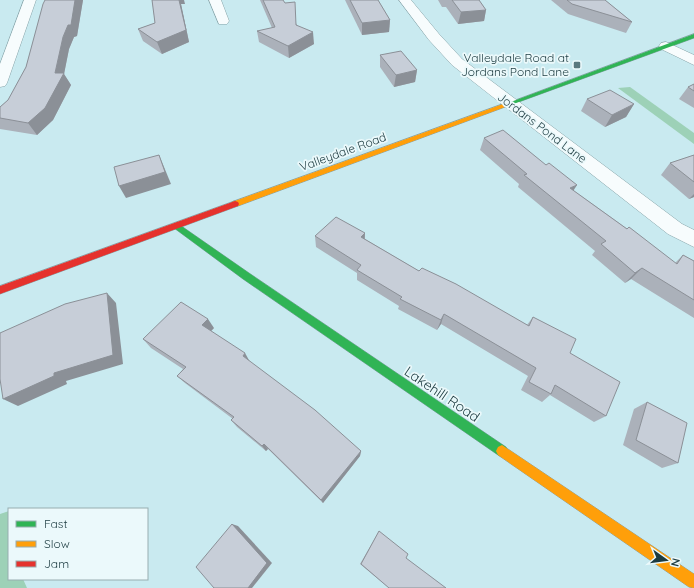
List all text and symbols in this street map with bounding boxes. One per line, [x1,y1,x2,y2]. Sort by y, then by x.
place label: Valleydale Road at Jordans Pond Lane [461,50,569,79]
marker: Valleydale Road at Jordans Pond Lane [572,60,582,70]
street label: Jordans Pond Lane [495,89,590,166]
street label: Valleydale Road [298,129,388,174]
street label: Lakehill Road [401,362,483,426]
legend [8,508,148,580]
text: Fast [44,516,68,531]
text: Slow [44,536,70,551]
north arrow [646,540,686,580]
text: Jam [44,556,69,571]
text: N [668,557,683,568]

